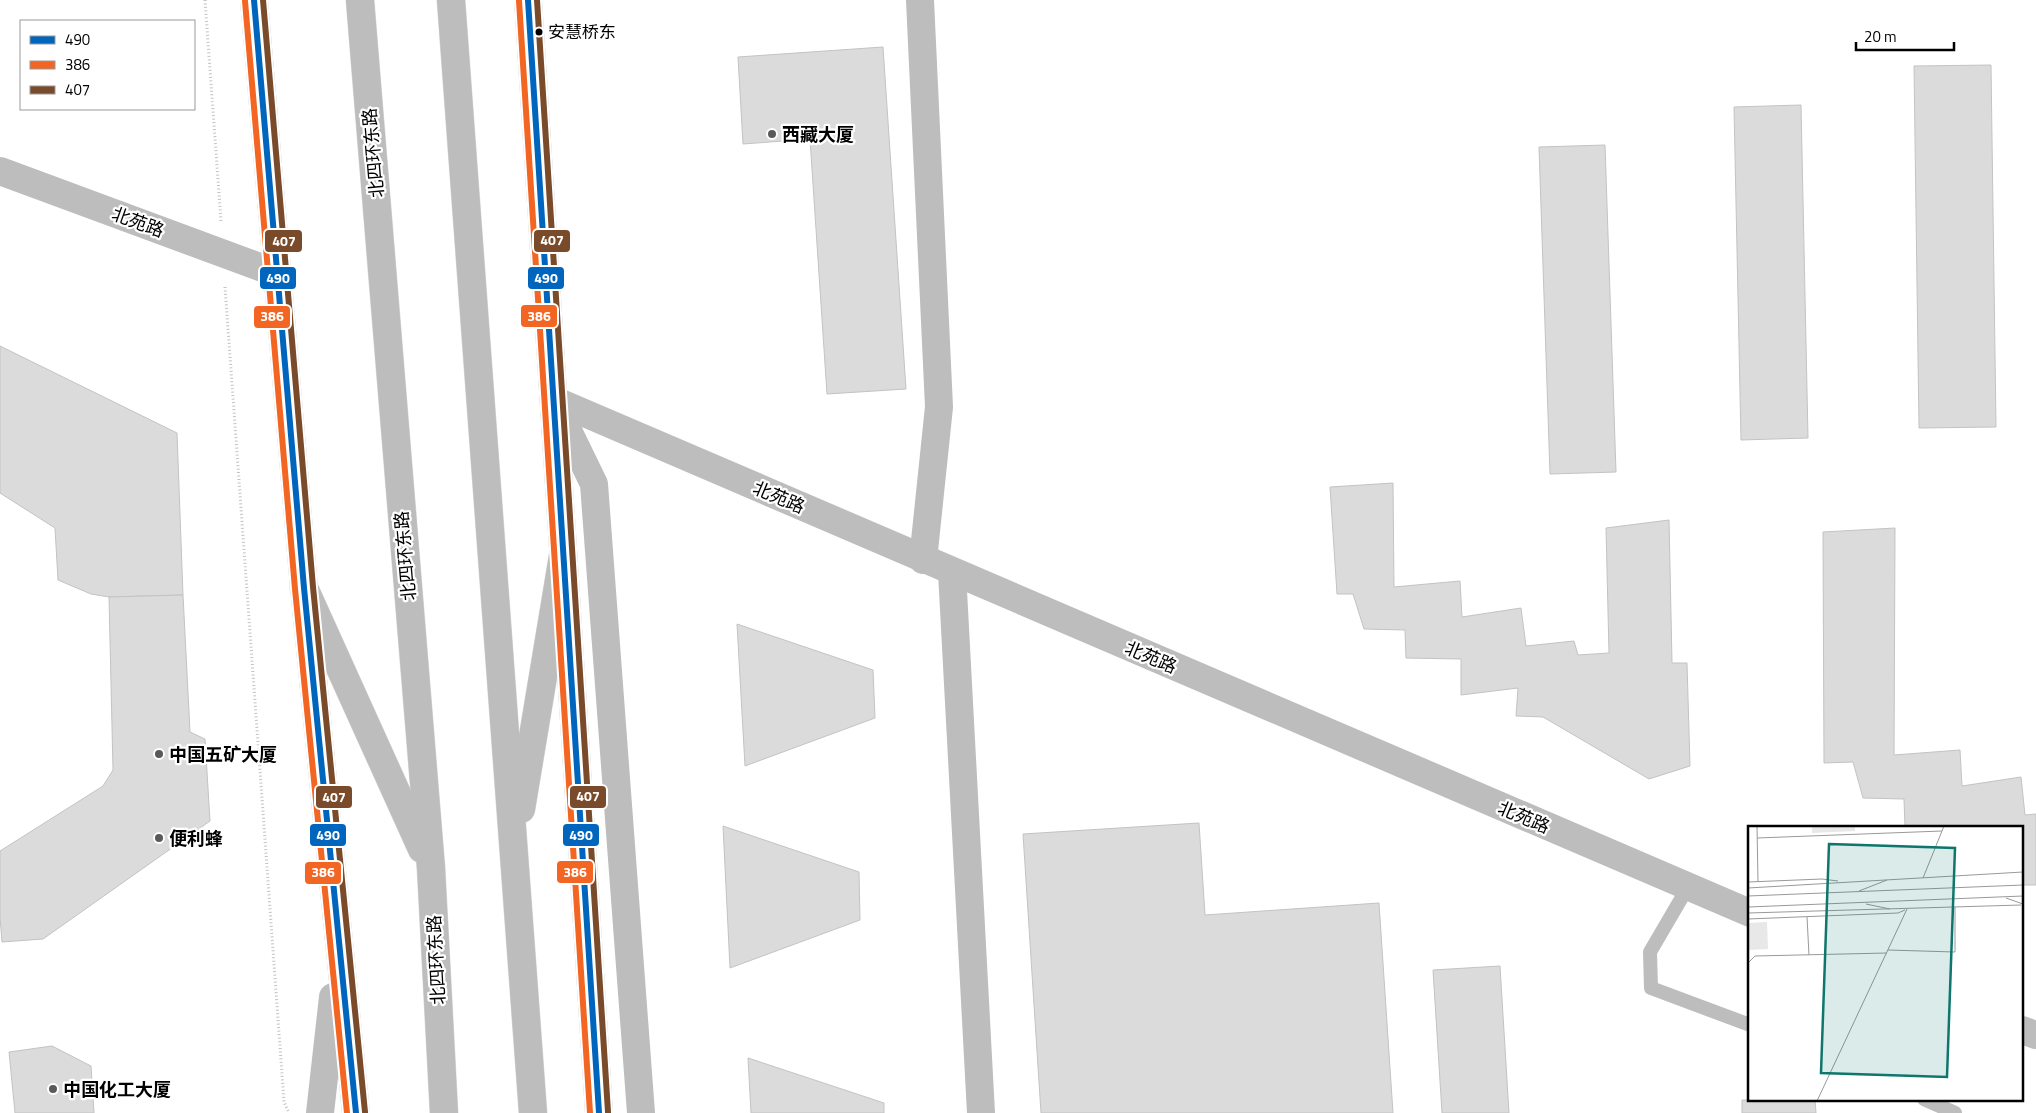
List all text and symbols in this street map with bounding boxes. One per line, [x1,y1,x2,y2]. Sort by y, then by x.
place label: 安慧桥东 [548,19,616,45]
legend [20,20,195,110]
scale bar [1856,20,1954,52]
text: 20 m [1864,25,1897,48]
marker: 安慧桥东 [534,27,544,37]
text: 490 [65,28,90,51]
text: 386 [65,53,90,76]
text: 407 [65,78,90,101]
street label: 北四环东路 [356,107,390,199]
place label: 西藏大厦 [782,121,854,148]
marker: 西藏大厦 [766,128,778,140]
street label: 北苑路 [108,200,168,244]
line badge: 407 [264,229,303,253]
line badge: 407 [533,229,571,253]
text: 407 [540,229,564,250]
text: 407 [272,230,296,251]
line badge: 490 [259,266,297,290]
line badge: 490 [527,266,565,290]
text: 490 [266,267,290,288]
text: 490 [534,267,558,288]
line badge: 386 [520,304,558,328]
line badge: 386 [253,305,291,329]
text: 386 [260,305,284,326]
text: 386 [527,305,551,326]
street label: 北苑路 [749,474,809,520]
street label: 北四环东路 [388,510,422,602]
street label: 北苑路 [1121,634,1181,680]
place label: 中国五矿大厦 [169,741,277,768]
marker: 中国五矿大厦 [153,748,165,760]
line badge: 407 [315,785,353,809]
line badge: 407 [569,785,607,809]
text: 407 [576,785,600,806]
text: 407 [322,786,346,807]
street label: 北苑路 [1494,794,1554,840]
line badge: 490 [309,823,347,847]
line badge: 490 [562,823,600,847]
text: 490 [316,824,340,845]
text: 490 [569,824,593,845]
place label: 便利蜂 [169,825,223,852]
inset map [1748,826,2024,1100]
marker: 便利蜂 [153,832,165,844]
line badge: 386 [556,860,594,884]
line badge: 386 [304,861,342,885]
text: 386 [311,861,335,882]
text: 386 [563,861,587,882]
street label: 北四环东路 [420,914,452,1006]
place label: 中国化工大厦 [63,1076,171,1103]
marker: 中国化工大厦 [47,1083,59,1095]

